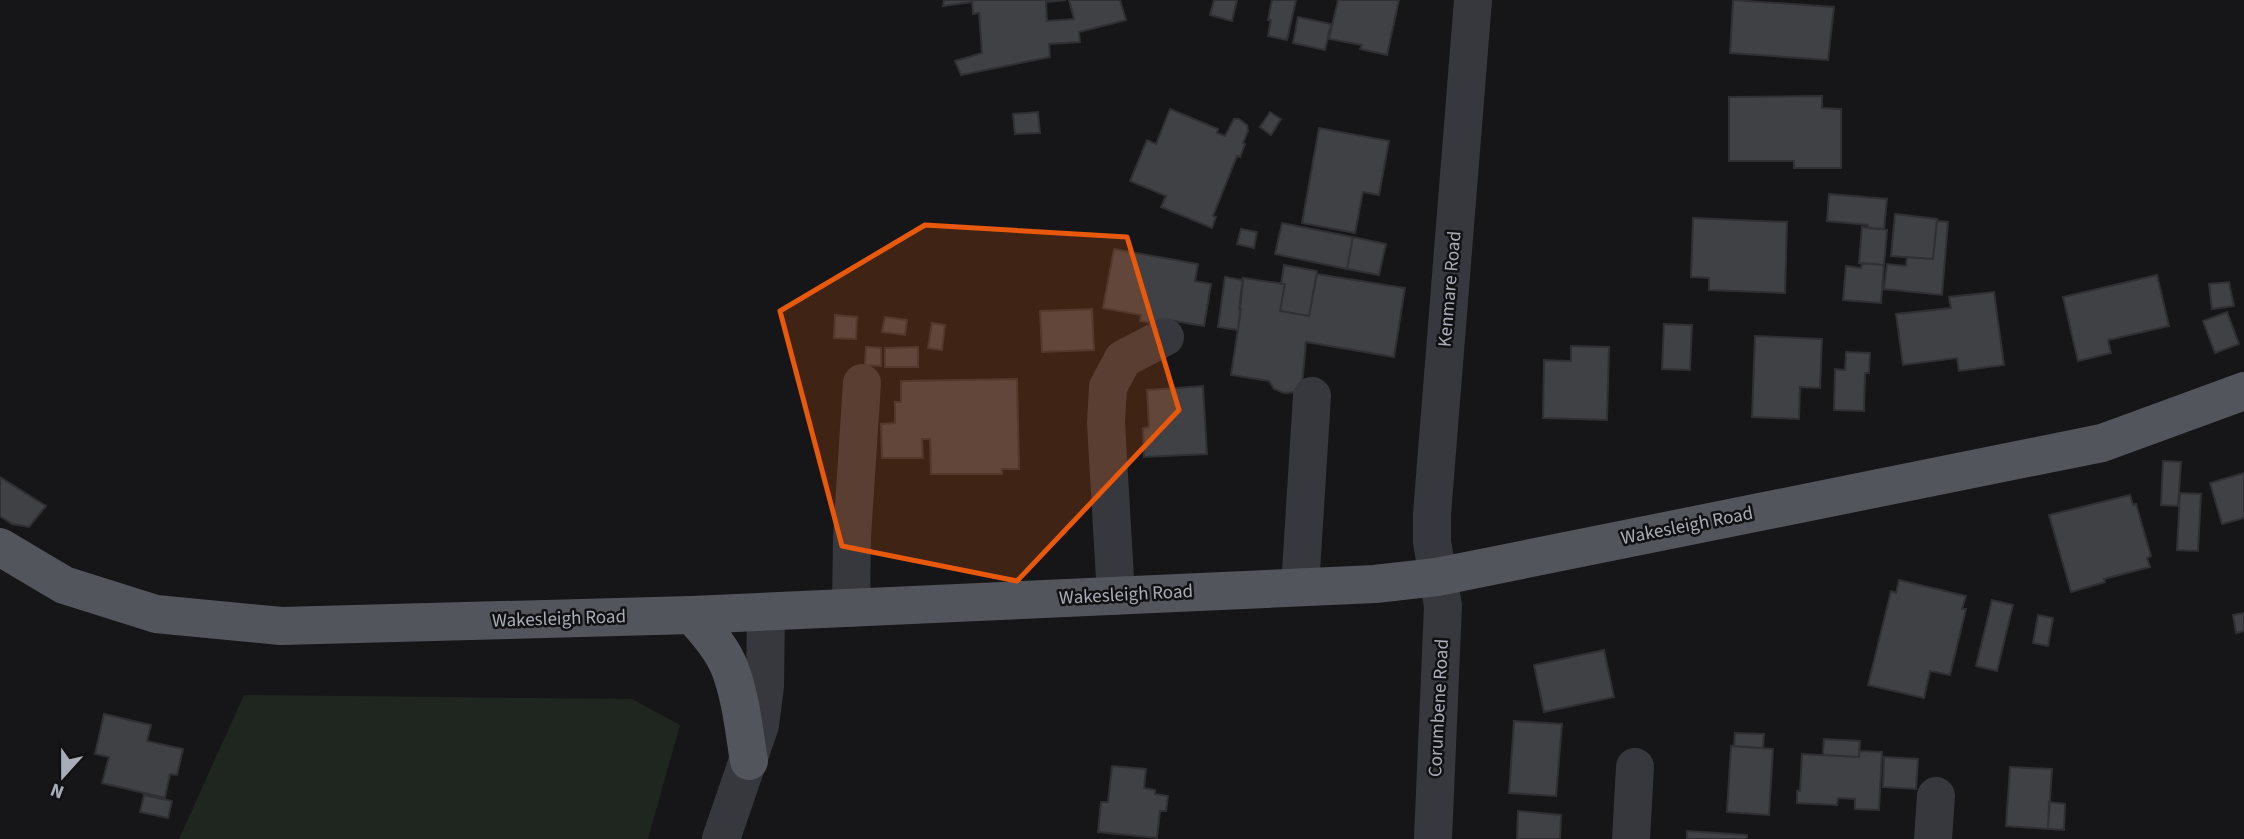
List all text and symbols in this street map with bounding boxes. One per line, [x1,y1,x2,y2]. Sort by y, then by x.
street label: Kenmare Road [1431,230,1469,348]
street label: Wakesleigh Road [1619,500,1755,552]
street label: Wakesleigh Road [1058,578,1194,612]
street label: Wakesleigh Road [492,603,626,635]
street label: Corumbene Road [1422,638,1456,778]
north arrow [28,741,98,811]
text: N [47,776,68,805]

